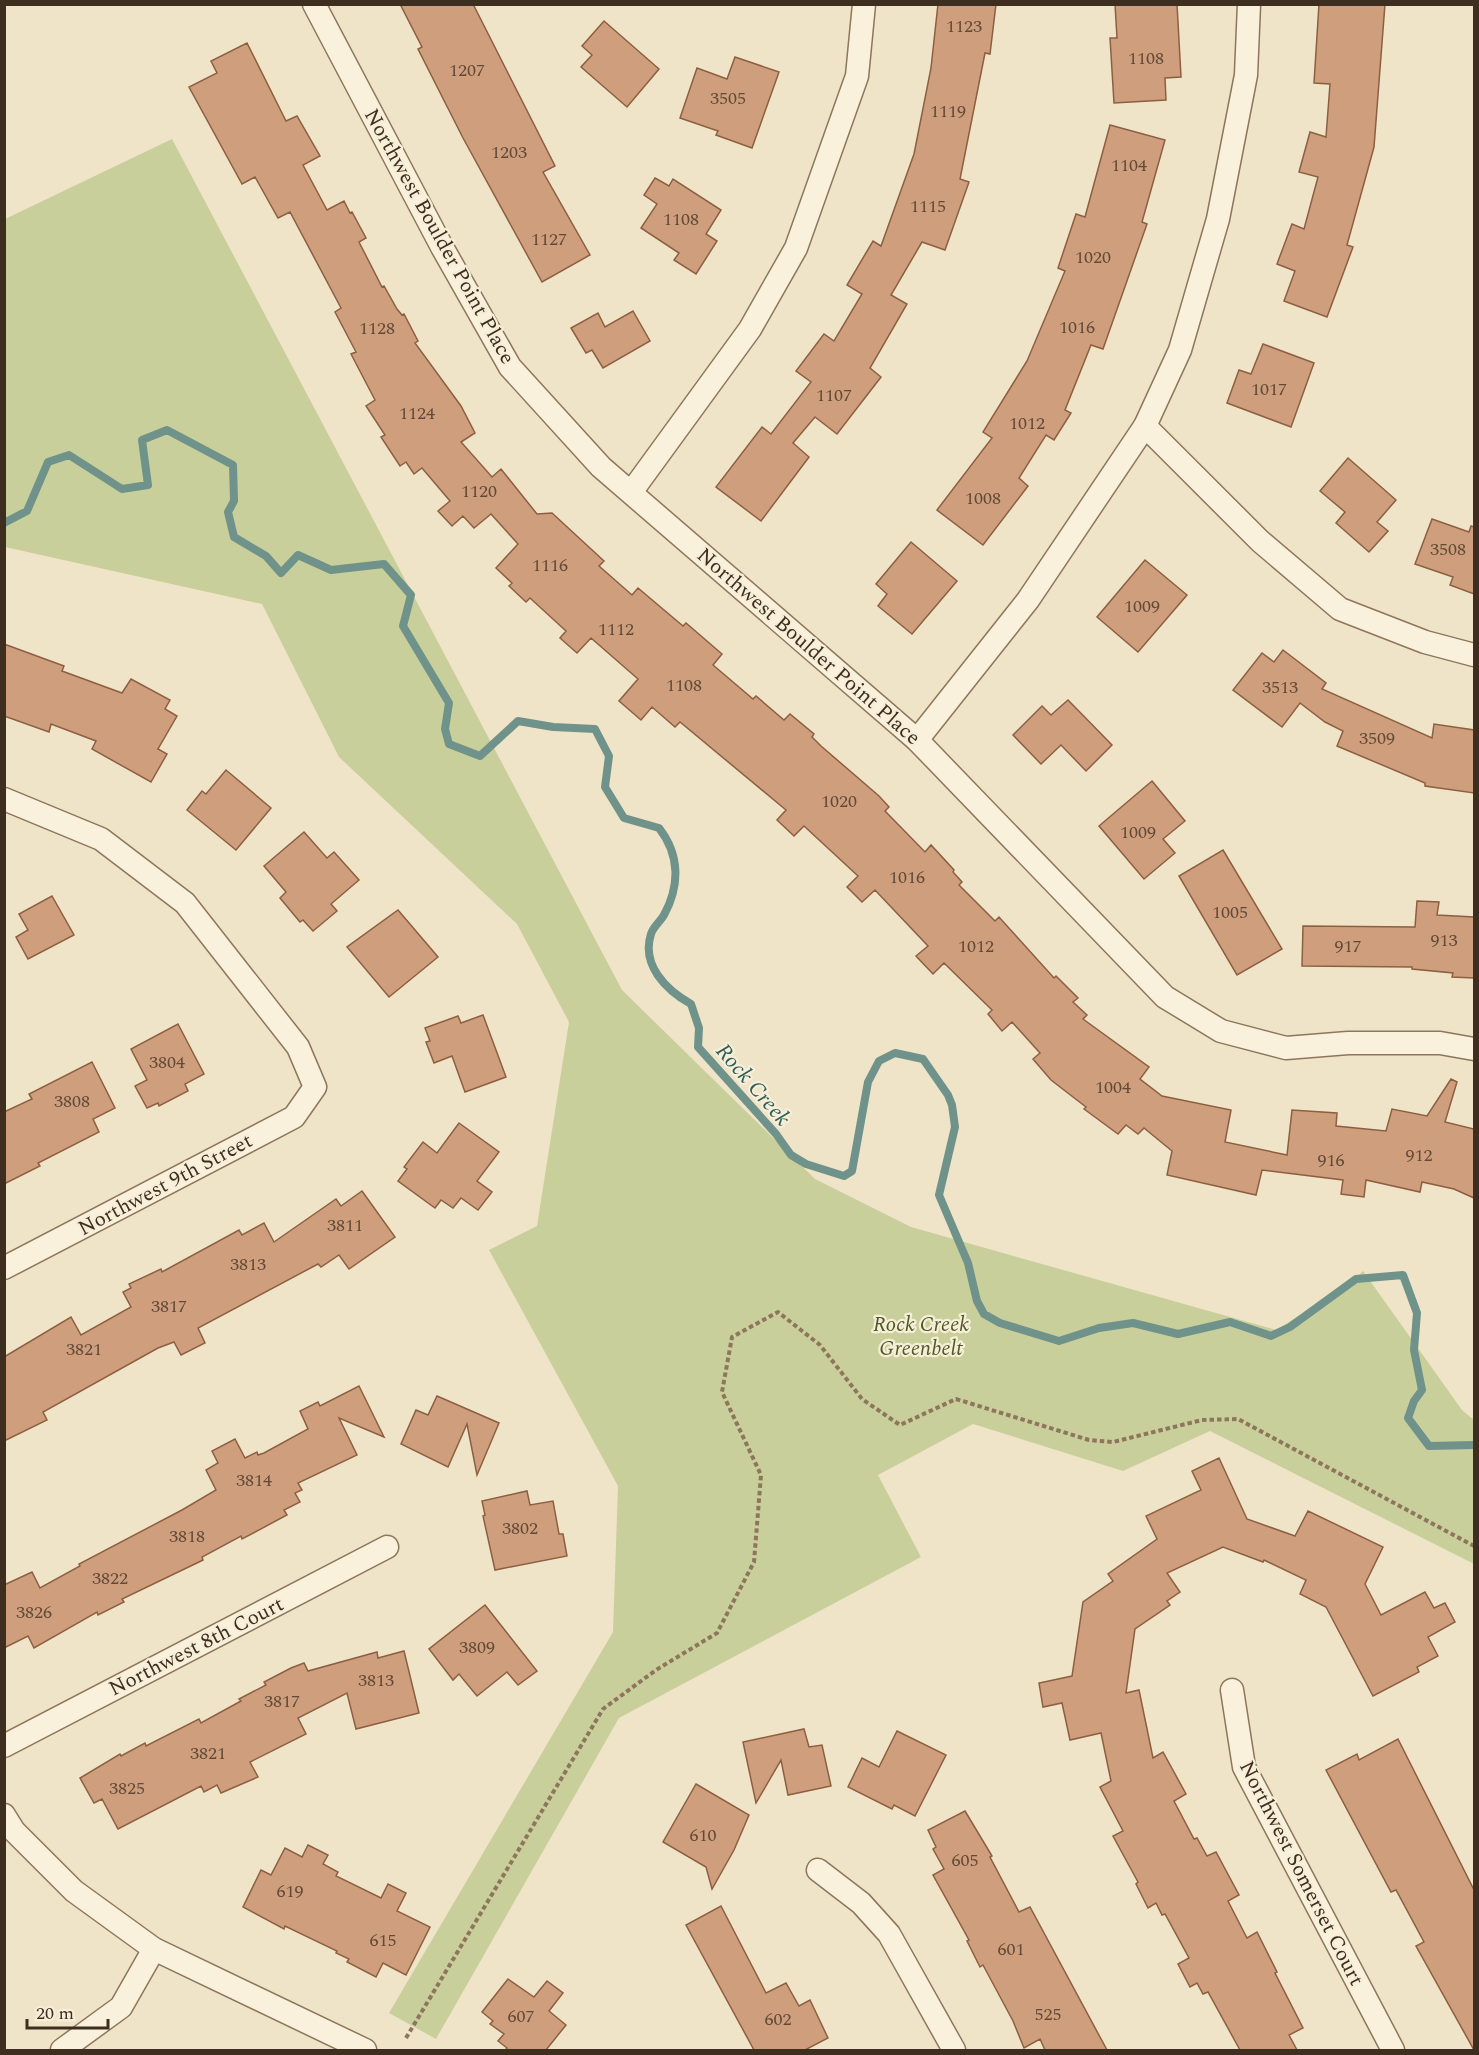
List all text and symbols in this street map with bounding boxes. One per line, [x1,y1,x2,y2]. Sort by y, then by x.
house number: 1123 [946,13,982,40]
house number: 1108 [1128,45,1164,72]
house number: 1207 [449,57,485,84]
house number: 3505 [710,85,746,112]
house number: 1119 [930,98,966,125]
street label: Northwest Boulder Point Place [355,103,523,370]
house number: 1203 [491,139,527,166]
house number: 1104 [1111,152,1147,179]
house number: 1115 [910,193,946,220]
house number: 1108 [663,206,699,233]
house number: 1127 [531,226,567,253]
house number: 1020 [1075,244,1111,271]
house number: 1016 [1059,314,1095,341]
house number: 1128 [359,315,395,342]
house number: 1017 [1251,376,1287,403]
house number: 1107 [816,382,852,409]
house number: 1124 [399,400,435,427]
house number: 1012 [1009,410,1045,437]
house number: 1120 [461,478,497,505]
house number: 1008 [965,485,1001,512]
house number: 3508 [1430,536,1466,563]
street label: Northwest Boulder Point Place [689,540,928,753]
house number: 1116 [532,552,568,579]
house number: 1009 [1124,593,1160,620]
house number: 1112 [598,616,634,643]
house number: 1108 [666,672,702,699]
house number: 3513 [1262,674,1298,701]
house number: 3509 [1359,725,1395,752]
house number: 1020 [821,788,857,815]
house number: 1009 [1120,819,1156,846]
house number: 1016 [889,864,925,891]
house number: 1005 [1212,899,1248,926]
house number: 913 [1431,927,1458,954]
house number: 1012 [958,933,994,960]
house number: 917 [1335,933,1362,960]
water label: Rock Creek [707,1036,798,1134]
house number: 3804 [149,1049,185,1076]
house number: 1004 [1095,1074,1131,1101]
house number: 3808 [54,1088,90,1115]
street label: Northwest 9th Street [72,1125,259,1245]
house number: 912 [1406,1142,1433,1169]
house number: 916 [1318,1147,1345,1174]
house number: 3811 [327,1212,363,1239]
house number: 3813 [230,1251,266,1278]
house number: 3817 [151,1293,187,1320]
park label: Rock Creek Greenbelt [873,1309,969,1365]
house number: 3821 [66,1336,102,1363]
house number: 3814 [236,1467,272,1494]
house number: 3802 [502,1515,538,1542]
house number: 3818 [169,1523,205,1550]
house number: 3822 [92,1565,128,1592]
street label: Northwest 8th Court [103,1589,290,1705]
house number: 3826 [16,1599,52,1626]
house number: 3809 [459,1634,495,1661]
house number: 3813 [358,1667,394,1694]
house number: 3817 [264,1688,300,1715]
house number: 3821 [190,1740,226,1767]
street label: Northwest Somerset Court [1230,1755,1372,1992]
house number: 3825 [109,1775,145,1802]
house number: 610 [690,1822,717,1849]
house number: 605 [952,1847,979,1874]
house number: 619 [277,1878,304,1905]
house number: 615 [370,1927,397,1954]
house number: 601 [998,1936,1025,1963]
scale bar [27,1992,108,2030]
text: 20 m [36,2000,74,2027]
house number: 525 [1035,2001,1062,2028]
house number: 607 [508,2003,535,2030]
house number: 602 [765,2006,792,2033]

